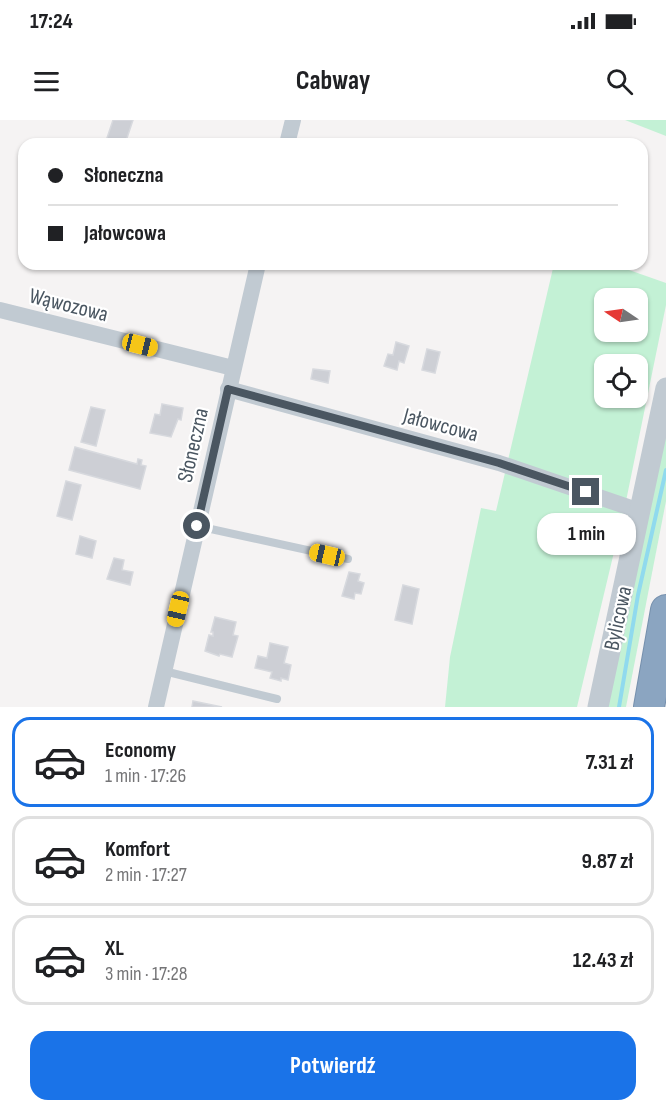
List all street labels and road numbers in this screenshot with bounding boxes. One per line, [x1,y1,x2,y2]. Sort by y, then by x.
street label: Wąwozowa [26,283,111,328]
street label: Jałowcowa [399,402,481,448]
street label: Słoneczna [172,406,215,485]
street label: Bylicowa [599,584,638,653]

